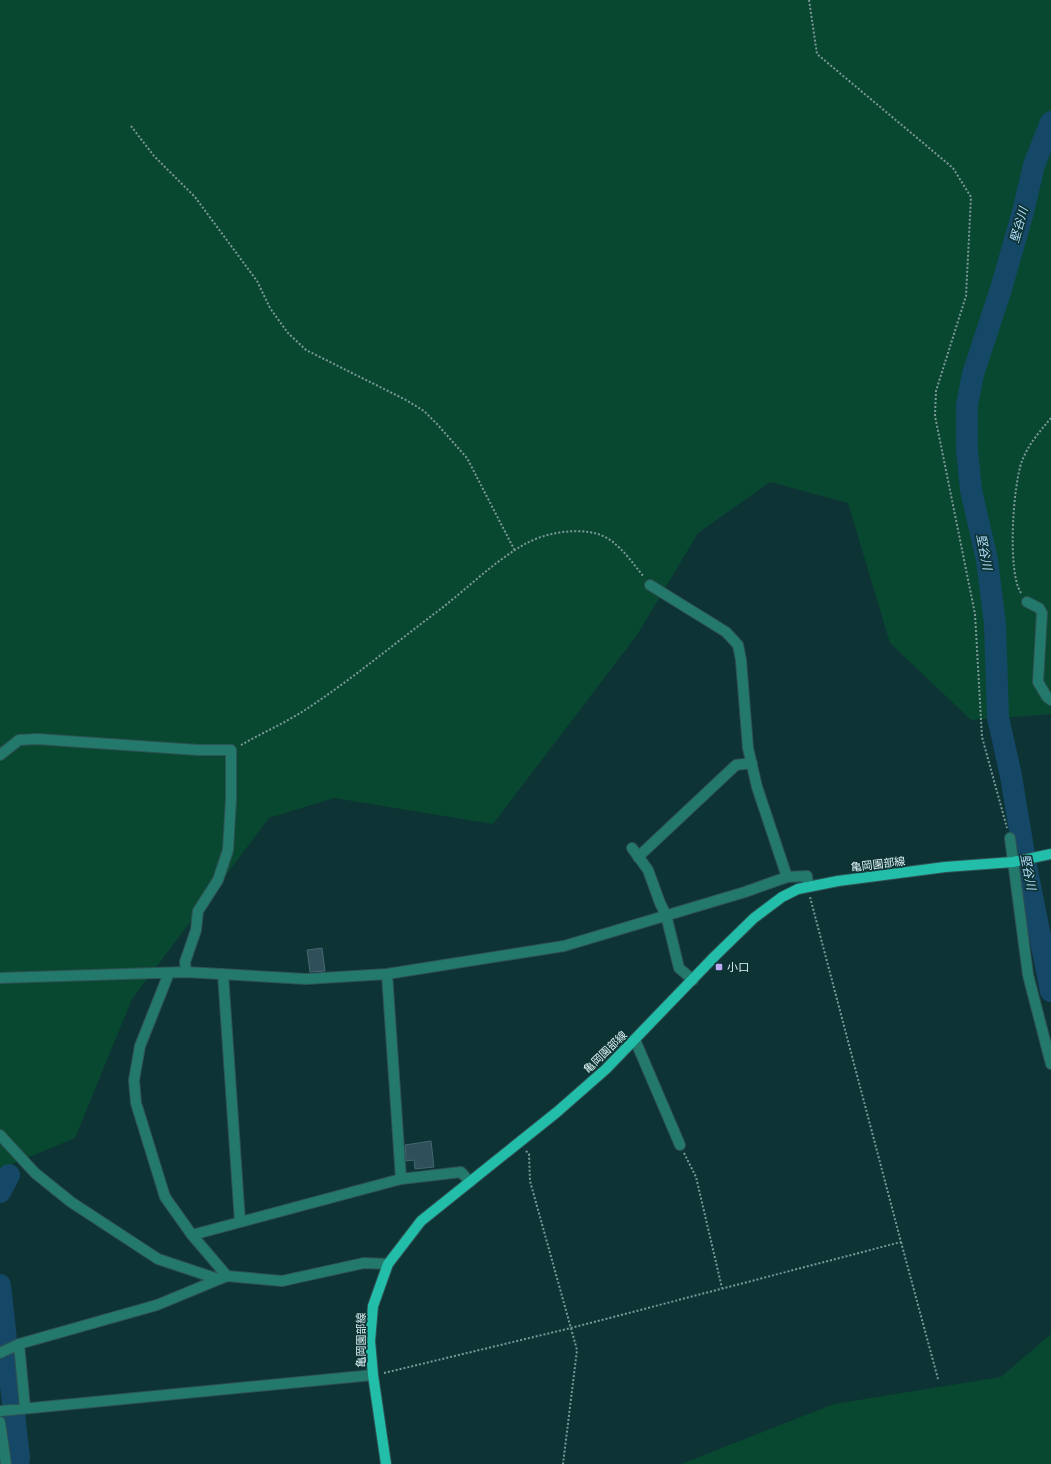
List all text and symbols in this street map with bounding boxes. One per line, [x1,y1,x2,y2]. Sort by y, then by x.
water label: 堅谷川 [1005,203,1032,245]
water label: 堅谷川 [973,533,997,573]
street label: 亀岡園部線 [850,853,906,874]
water label: 堅谷川 [1017,853,1041,893]
place label: 小口 [727,959,749,974]
marker: 小口 [714,962,724,972]
street label: 亀岡園部線 [580,1027,630,1076]
street label: 亀岡園部線 [353,1313,368,1368]

